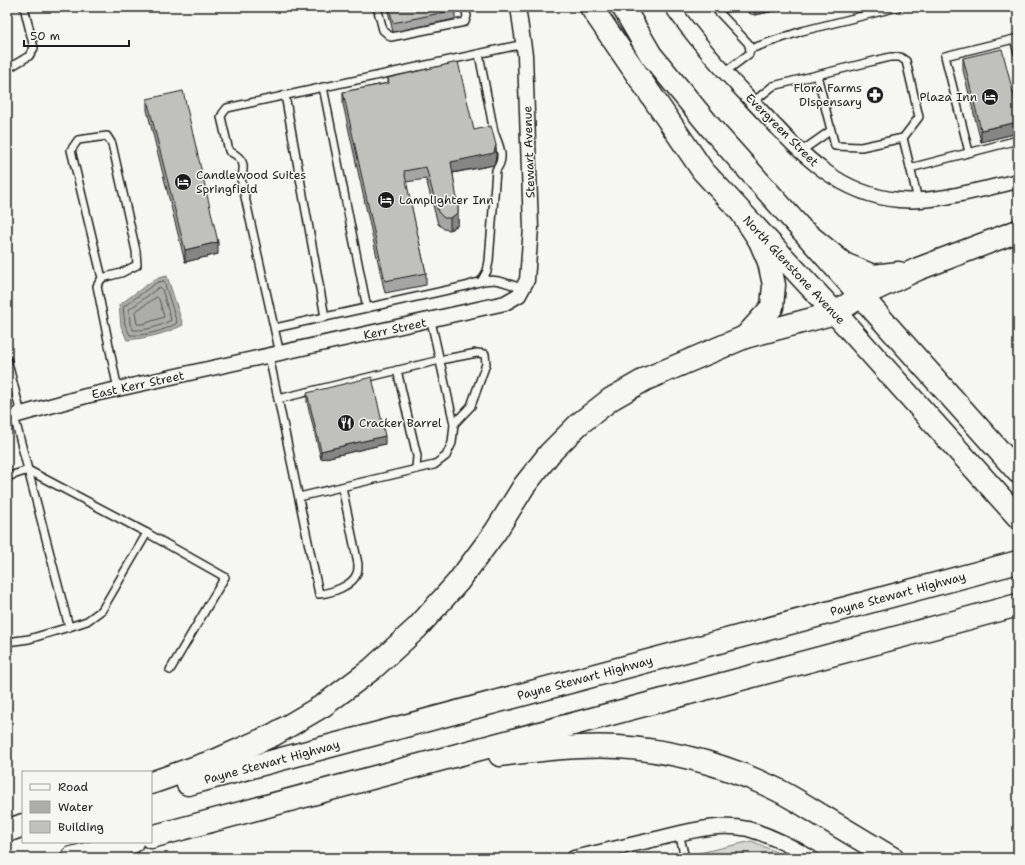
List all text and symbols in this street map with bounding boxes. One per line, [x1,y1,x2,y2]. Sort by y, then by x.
scale bar [24,22,129,48]
text: 50 m [30,28,60,44]
place label: Flora Farms Dispensary [794,80,862,110]
pharmacy icon: Flora Farms Dispensary [865,85,885,105]
hotel icon: Plaza Inn [980,87,1000,107]
place label: Plaza Inn [920,89,977,105]
street label: Evergreen Street [742,90,822,170]
street label: Stewart Avenue [519,105,539,199]
place label: Candlewood Suites Springfield [196,167,306,197]
hotel icon: Candlewood Suites Springfield [173,172,193,192]
hotel icon: Lamplighter Inn [376,190,396,210]
place label: Lamplighter Inn [399,192,494,208]
street label: North Glenstone Avenue [739,212,849,328]
street label: Kerr Street [362,314,428,344]
street label: East Kerr Street [90,367,186,403]
restaurant icon: Cracker Barrel [336,413,356,433]
place label: Cracker Barrel [359,415,442,431]
street label: Payne Stewart Highway [828,568,968,620]
street label: Payne Stewart Highway [515,652,655,704]
street label: Payne Stewart Highway [202,736,342,788]
legend [22,771,152,843]
text: Road [58,779,89,795]
text: Water [58,799,94,815]
text: Building [58,819,104,835]

